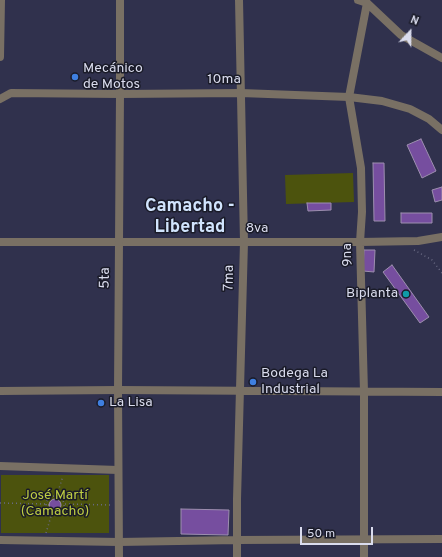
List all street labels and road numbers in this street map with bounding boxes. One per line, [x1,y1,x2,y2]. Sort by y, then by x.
street label: 10ma [207,72,241,88]
street label: 8va [246,221,268,237]
street label: 9na [340,243,356,267]
street label: 7ma [221,265,239,291]
street label: 5ta [97,267,115,289]

